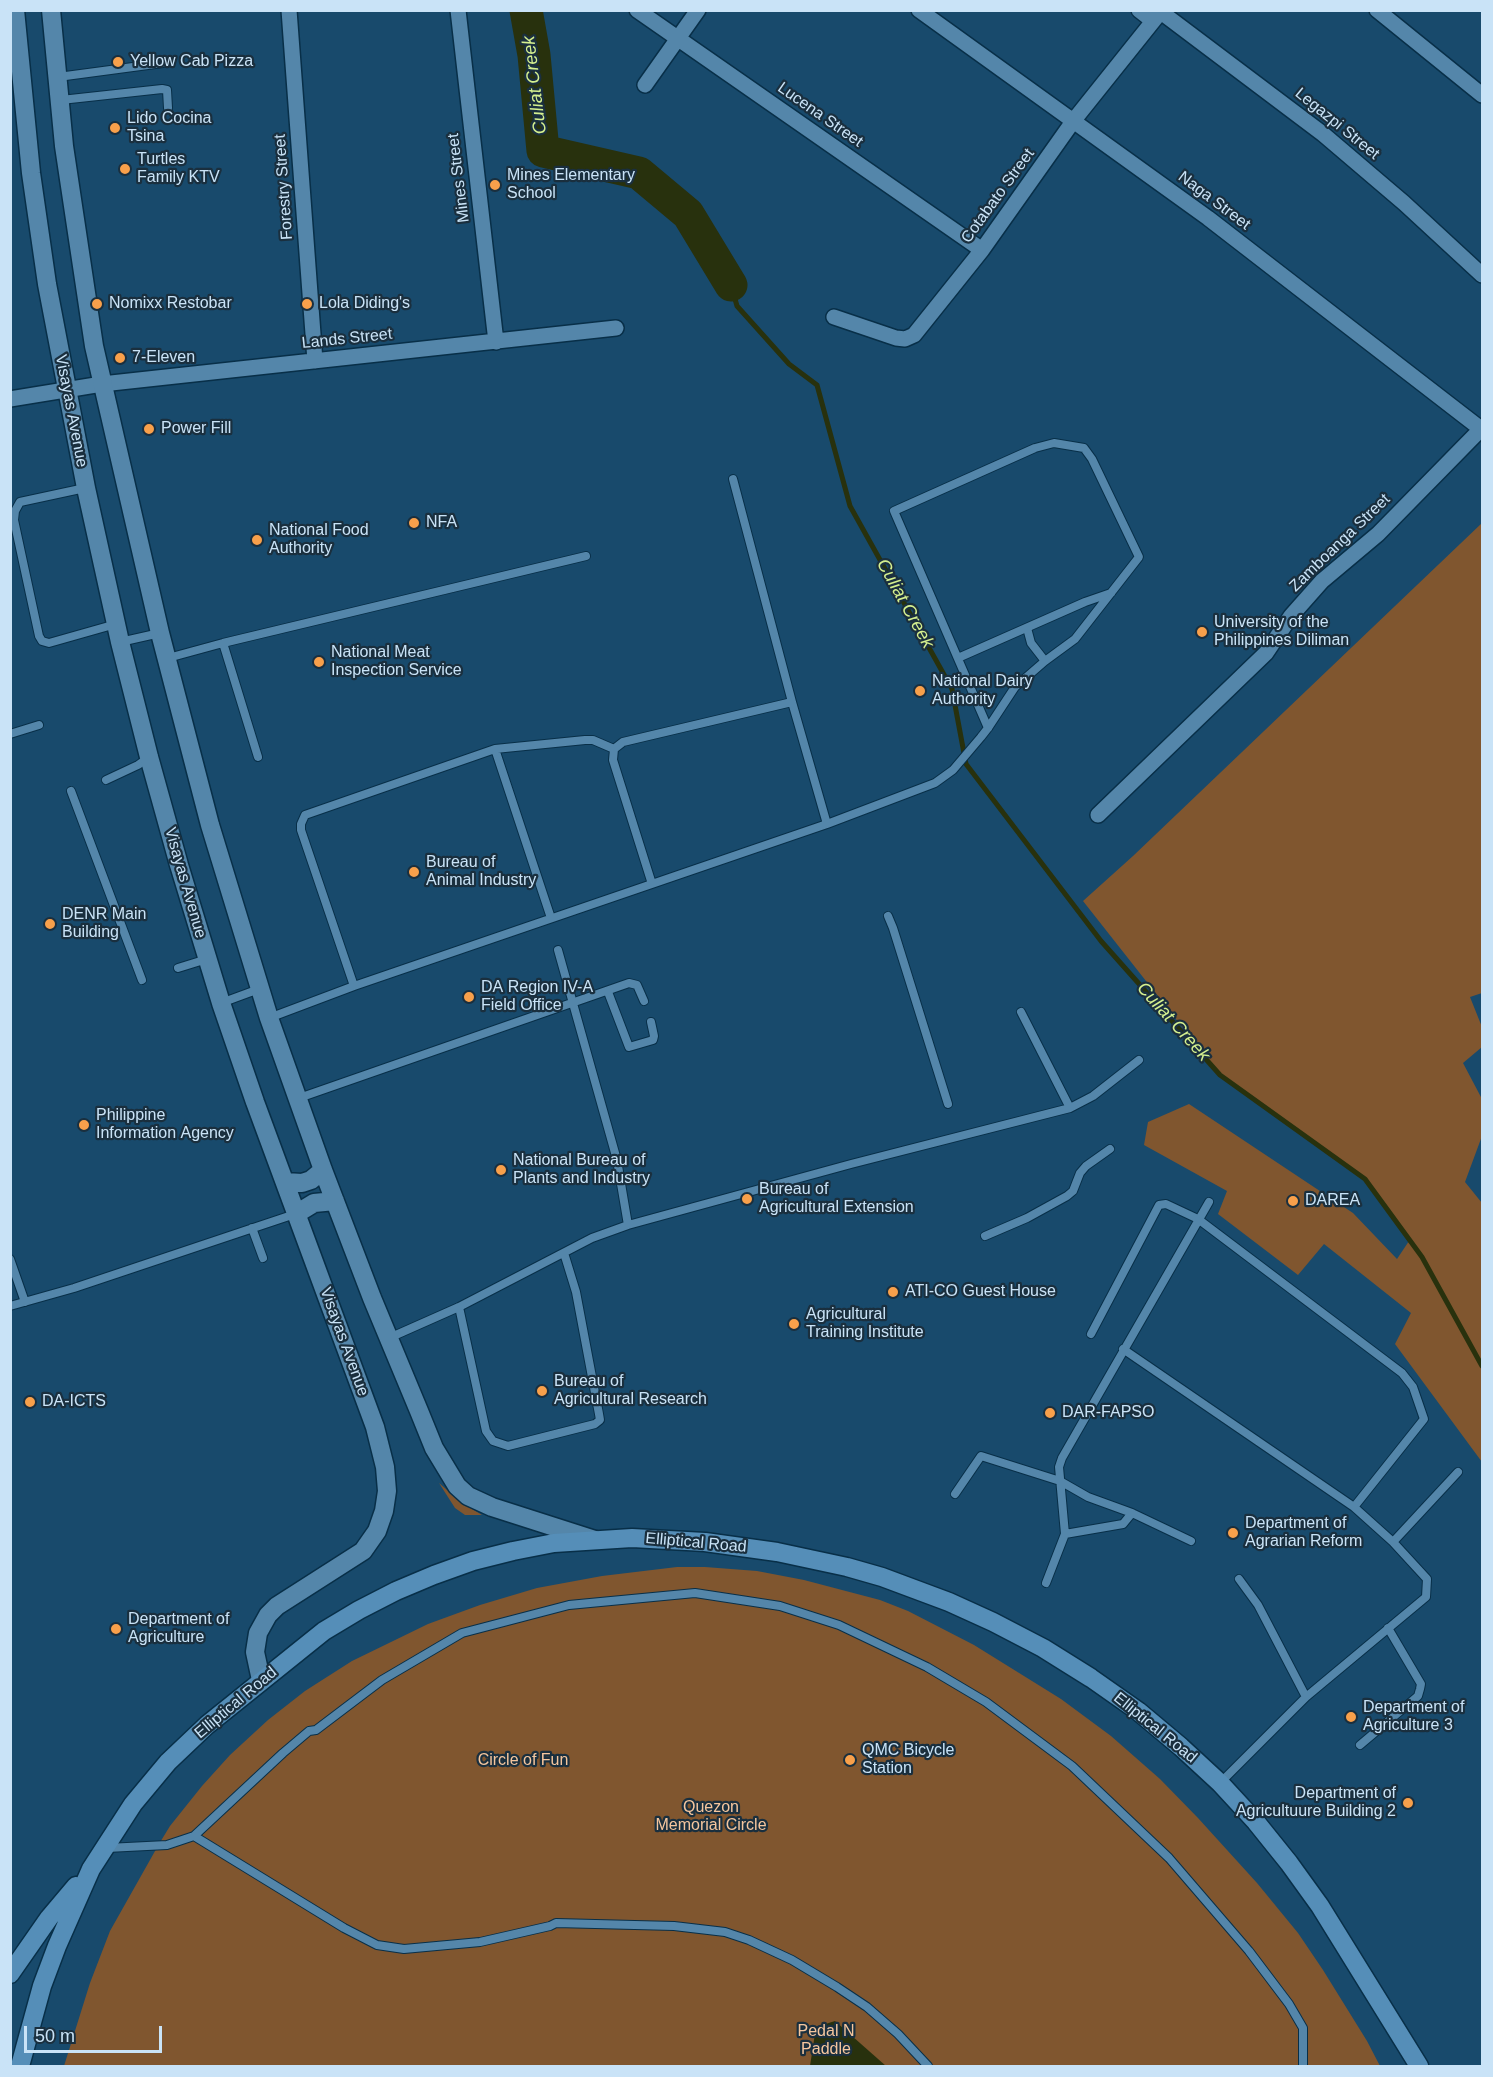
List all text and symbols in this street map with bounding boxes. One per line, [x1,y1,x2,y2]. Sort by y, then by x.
water label: Culiat Creek [518,35,552,135]
place label: Yellow Cab Pizza [130,52,253,72]
marker: Yellow Cab Pizza [111,55,125,69]
street label: Lucena Street [774,79,866,151]
street label: Legazpi Street [1291,84,1383,164]
place label: Lido Cocina Tsina [127,109,212,147]
marker: Lido Cocina Tsina [108,121,122,135]
street label: Mines Street [444,132,474,224]
street label: Forestry Street [271,134,297,240]
street label: Cotabato Street [957,145,1039,247]
place label: Turtles Family KTV [137,150,220,188]
marker: Turtles Family KTV [118,162,132,176]
place label: Mines Elementary School [507,166,635,204]
street label: Naga Street [1174,168,1254,234]
marker: Mines Elementary School [488,178,502,192]
place label: Nomixx Restobar [109,294,232,314]
place label: Lola Diding's [319,294,410,314]
marker: Nomixx Restobar [90,297,104,311]
marker: Lola Diding's [300,297,314,311]
street label: Lands Street [301,325,393,353]
place label: 7-Eleven [132,348,195,368]
marker: 7-Eleven [113,351,127,365]
street label: Visayas Avenue [51,353,91,469]
place label: Power Fill [161,419,231,439]
marker: Power Fill [142,422,156,436]
street label: Zamboanga Street [1286,490,1394,596]
place label: NFA [426,513,457,533]
marker: NFA [407,516,421,530]
place label: National Food Authority [269,521,369,559]
marker: National Food Authority [250,533,264,547]
water label: Culiat Creek [872,555,938,653]
place label: University of the Philippines Diliman [1214,613,1349,651]
marker: University of the Philippines Diliman [1195,625,1209,639]
place label: National Meat Inspection Service [331,643,462,681]
marker: National Meat Inspection Service [312,655,326,669]
place label: National Dairy Authority [932,672,1032,710]
marker: National Dairy Authority [913,684,927,698]
street label: Visayas Avenue [160,825,210,941]
place label: Bureau of Animal Industry [426,853,536,891]
marker: Bureau of Animal Industry [407,865,421,879]
place label: DENR Main Building [62,905,146,943]
marker: DENR Main Building [43,917,57,931]
place label: DA Region IV-A Field Office [481,978,593,1016]
water label: Culiat Creek [1132,978,1214,1066]
marker: DA Region IV-A Field Office [462,990,476,1004]
place label: Philippine Information Agency [96,1106,234,1144]
marker: Philippine Information Agency [77,1118,91,1132]
place label: National Bureau of Plants and Industry [513,1151,650,1189]
marker: National Bureau of Plants and Industry [494,1163,508,1177]
place label: Bureau of Agricultural Extension [759,1180,914,1218]
place label: DAREA [1305,1191,1360,1211]
marker: Bureau of Agricultural Extension [740,1192,754,1206]
marker: DAREA [1286,1194,1300,1208]
place label: ATI-CO Guest House [905,1282,1056,1302]
street label: Visayas Avenue [315,1285,373,1399]
marker: ATI-CO Guest House [886,1285,900,1299]
place label: Agricultural Training Institute [806,1305,924,1343]
marker: Agricultural Training Institute [787,1317,801,1331]
place label: Bureau of Agricultural Research [554,1372,707,1410]
marker: Bureau of Agricultural Research [535,1384,549,1398]
place label: DA-ICTS [42,1392,106,1412]
marker: DA-ICTS [23,1395,37,1409]
place label: DAR-FAPSO [1062,1403,1154,1423]
marker: DAR-FAPSO [1043,1406,1057,1420]
place label: Department of Agrarian Reform [1245,1514,1362,1552]
marker: Department of Agrarian Reform [1226,1526,1240,1540]
street label: Elliptical Road [645,1529,747,1557]
place label: Department of Agriculture [128,1610,229,1648]
marker: Department of Agriculture [109,1622,123,1636]
street label: Elliptical Road [191,1663,281,1743]
street label: Elliptical Road [1110,1689,1200,1767]
place label: Department of Agriculture 3 [1363,1698,1464,1736]
marker: Department of Agriculture 3 [1344,1710,1358,1724]
place label: QMC Bicycle Station [862,1741,954,1779]
park label: Circle of Fun [478,1751,568,1771]
marker: QMC Bicycle Station [843,1753,857,1767]
place label: Department of Agricultuure Building 2 [1236,1784,1396,1822]
marker: Department of Agricultuure Building 2 [1401,1796,1415,1810]
park label: Quezon Memorial Circle [655,1798,767,1836]
scale bar [27,2014,165,2052]
park label: Pedal N Paddle [798,2022,854,2060]
text: 50 m [35,2026,75,2046]

